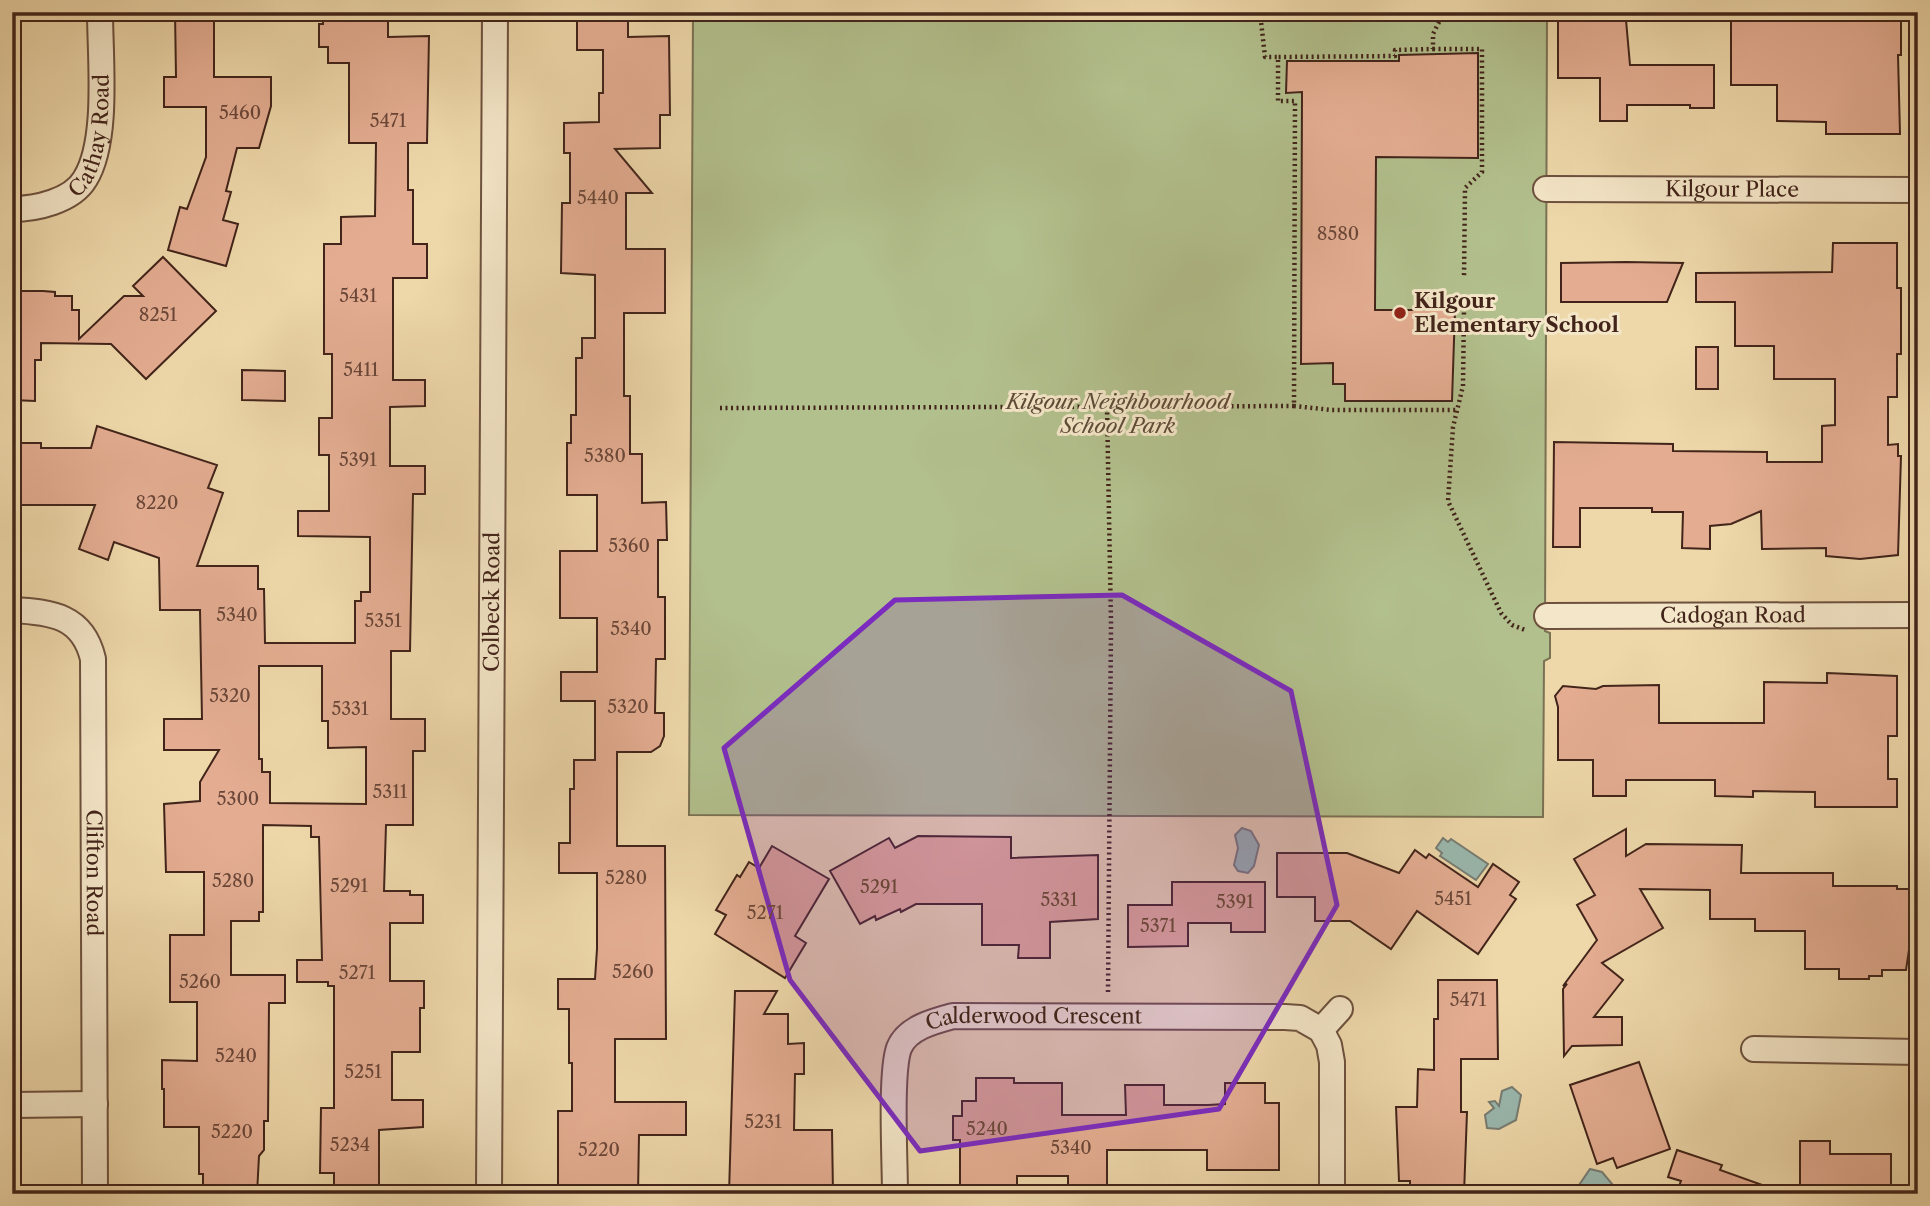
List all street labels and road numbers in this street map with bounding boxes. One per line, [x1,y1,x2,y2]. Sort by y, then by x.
street label: Cathay Road [63,74,114,202]
street label: Kilgour Place [1665,176,1799,202]
street label: Colbeck Road [479,532,504,672]
street label: Cadogan Road [1660,602,1806,628]
street label: Clifton Road [82,809,107,937]
street label: Calderwood Crescent [922,1003,1143,1035]

